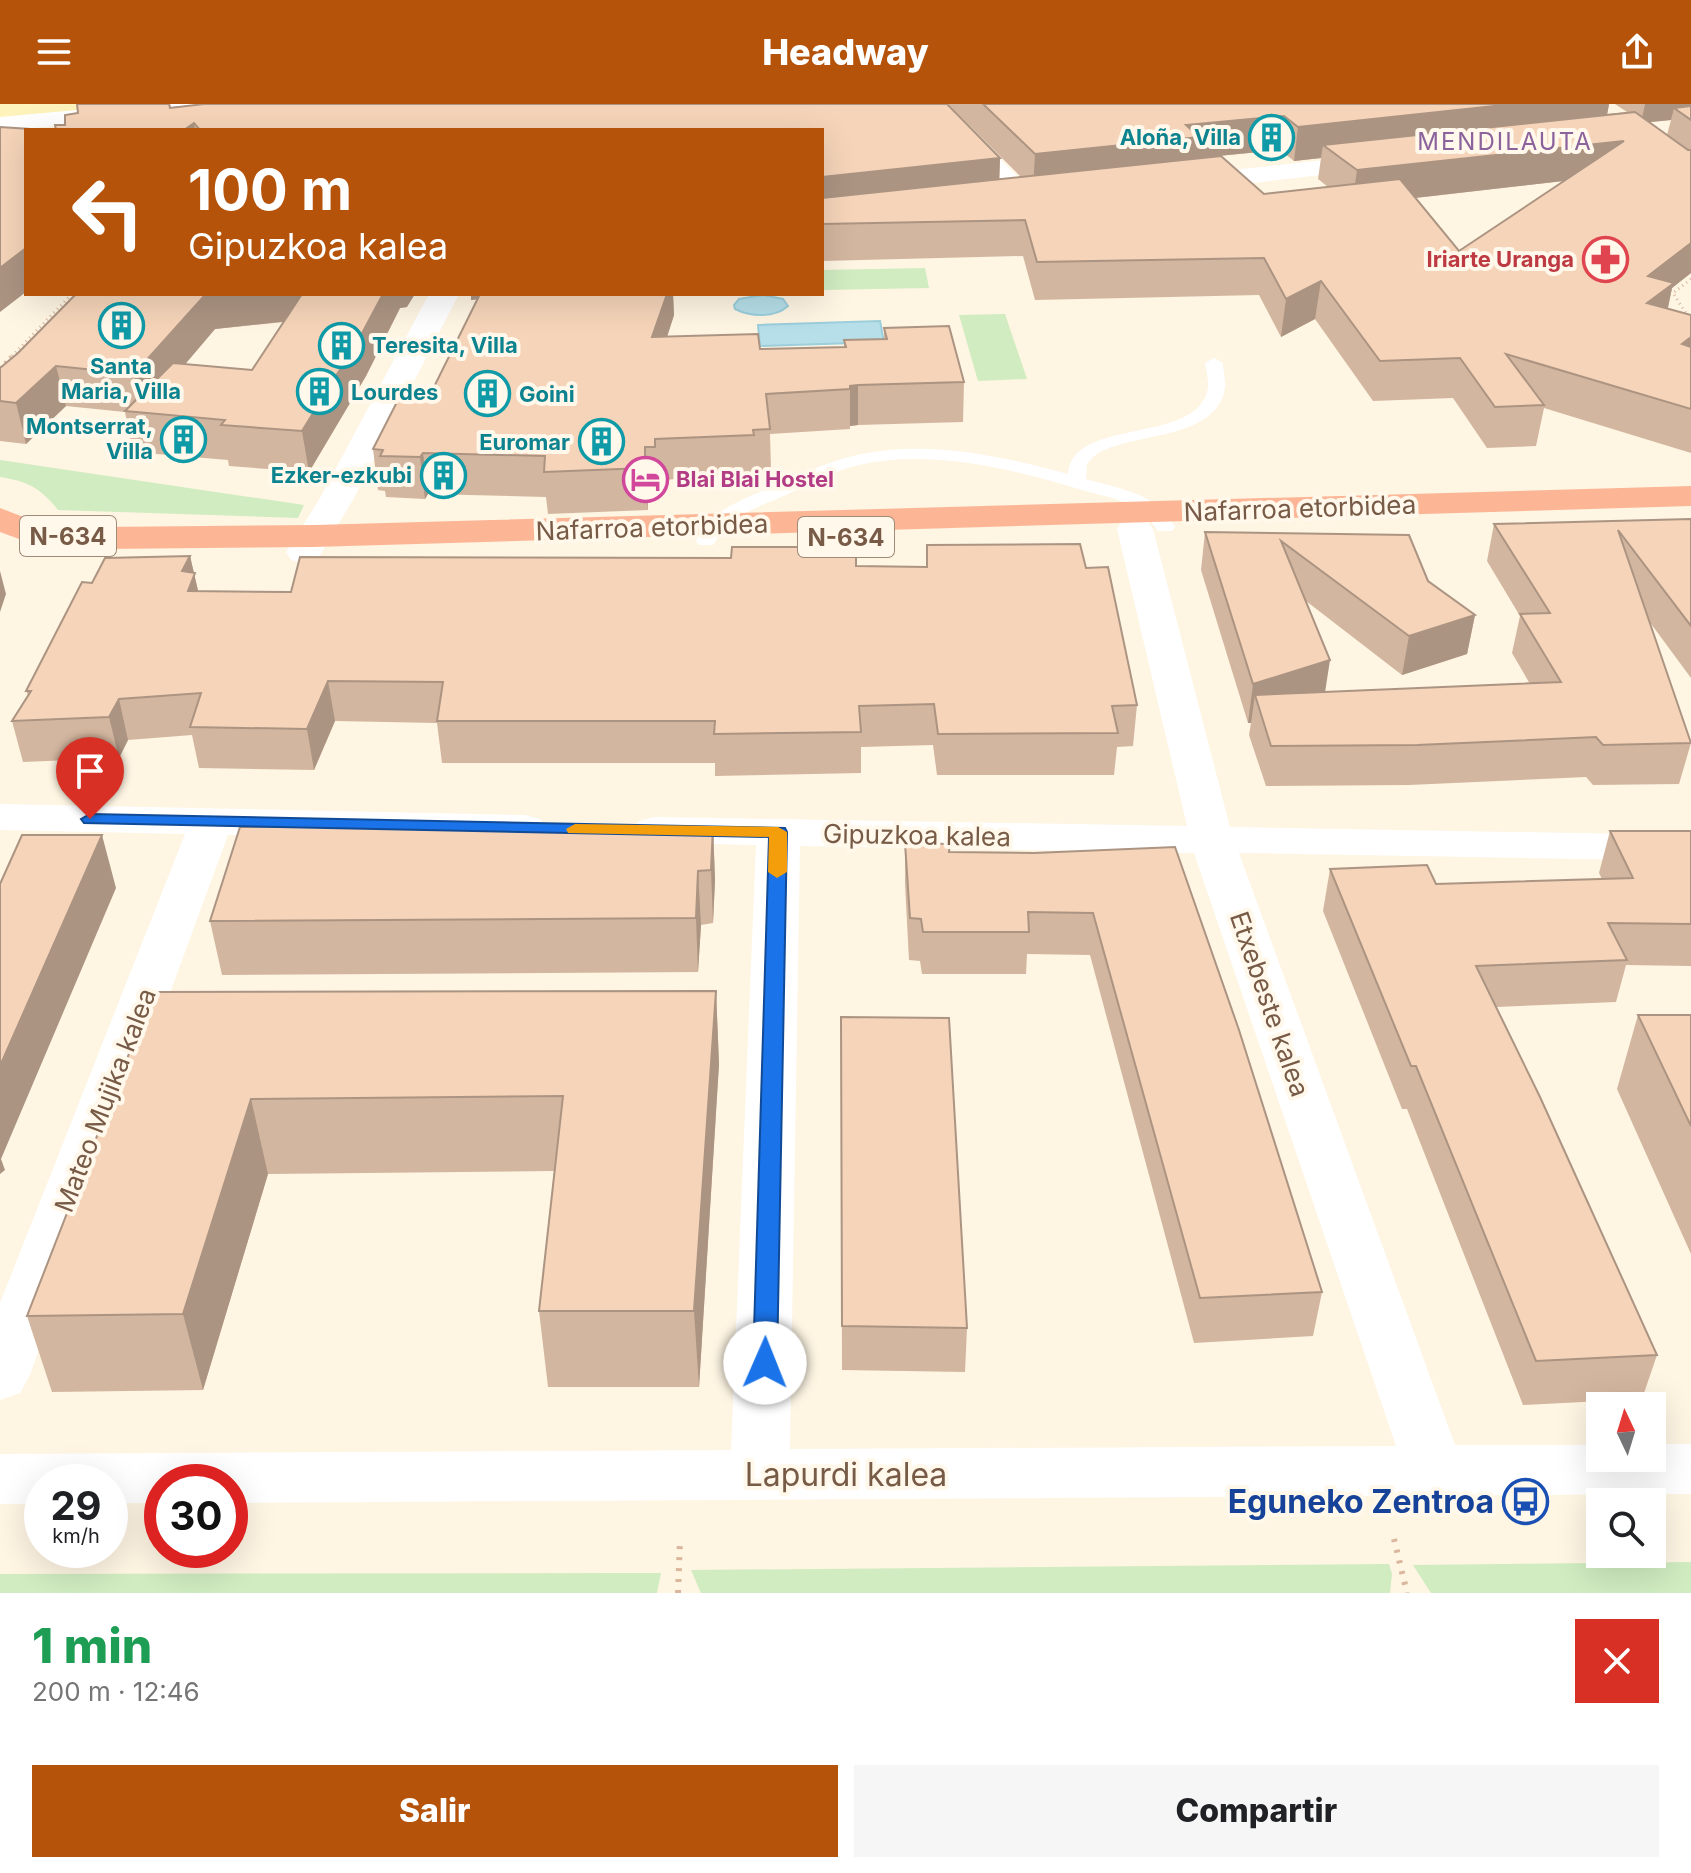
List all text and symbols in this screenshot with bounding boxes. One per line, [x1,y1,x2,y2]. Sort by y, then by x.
icon: menu [32,30,76,74]
text: Headway [762,30,929,74]
icon: share [1615,30,1659,74]
building icon: Aloña, Villa [1248,113,1296,161]
place label: Aloña, Villa [1120,124,1241,150]
district label: MENDILAUTA [1417,127,1593,156]
text: 100 m [188,156,352,224]
icon: left [56,160,160,264]
text: Gipuzkoa kalea [188,224,448,268]
pharmacy icon: Iriarte Uranga [1581,235,1629,283]
place label: Iriarte Uranga [1427,246,1574,272]
building icon: Santa Maria, Villa [97,301,145,349]
building icon: Teresita, Villa [317,321,365,369]
place label: Teresita, Villa [372,332,518,358]
place label: Santa Maria, Villa [61,353,181,404]
building icon: Lourdes [296,368,344,416]
building icon: Goini [464,370,512,418]
place label: Lourdes [351,379,438,405]
place label: Goini [519,381,575,407]
place label: Montserrat, Villa [26,413,153,464]
building icon: Montserrat, Villa [160,415,208,463]
building icon: Euromar [577,418,625,466]
place label: Euromar [479,429,570,455]
building icon: Ezker-ezkubi [419,451,467,499]
hotel icon: Blai Blai Hostel [621,455,669,503]
place label: Ezker-ezkubi [271,462,412,488]
place label: Blai Blai Hostel [676,466,834,492]
street label: Nafarroa etorbidea [1183,488,1417,528]
street label: Nafarroa etorbidea [535,507,769,547]
road number: N-634 [20,516,116,556]
road number: N-634 [798,517,894,557]
pin [56,737,124,819]
icon: arrive [68,749,112,793]
street label: Gipuzkoa kalea [823,818,1011,852]
street label: Etxebeste kalea [1224,907,1316,1101]
street label: Mateo Mujika kalea [48,984,162,1216]
position arrow [723,1321,807,1405]
north arrow [1586,1392,1666,1472]
map controls [1586,1392,1666,1568]
street label: Lapurdi kalea [745,1455,947,1494]
speed limit sign: 30 [144,1464,248,1568]
bus stop icon: Eguneko Zentroa [1501,1477,1549,1525]
text: 29 [50,1481,102,1530]
place label: Eguneko Zentroa [1228,1482,1494,1521]
button: search [1586,1488,1666,1568]
text: km/h [52,1524,100,1548]
text: 1 min [32,1616,152,1675]
button: close [1575,1619,1659,1703]
text: 200 m · 12:46 [32,1676,200,1707]
button: Salir [32,1765,838,1857]
button: Compartir [854,1765,1659,1857]

